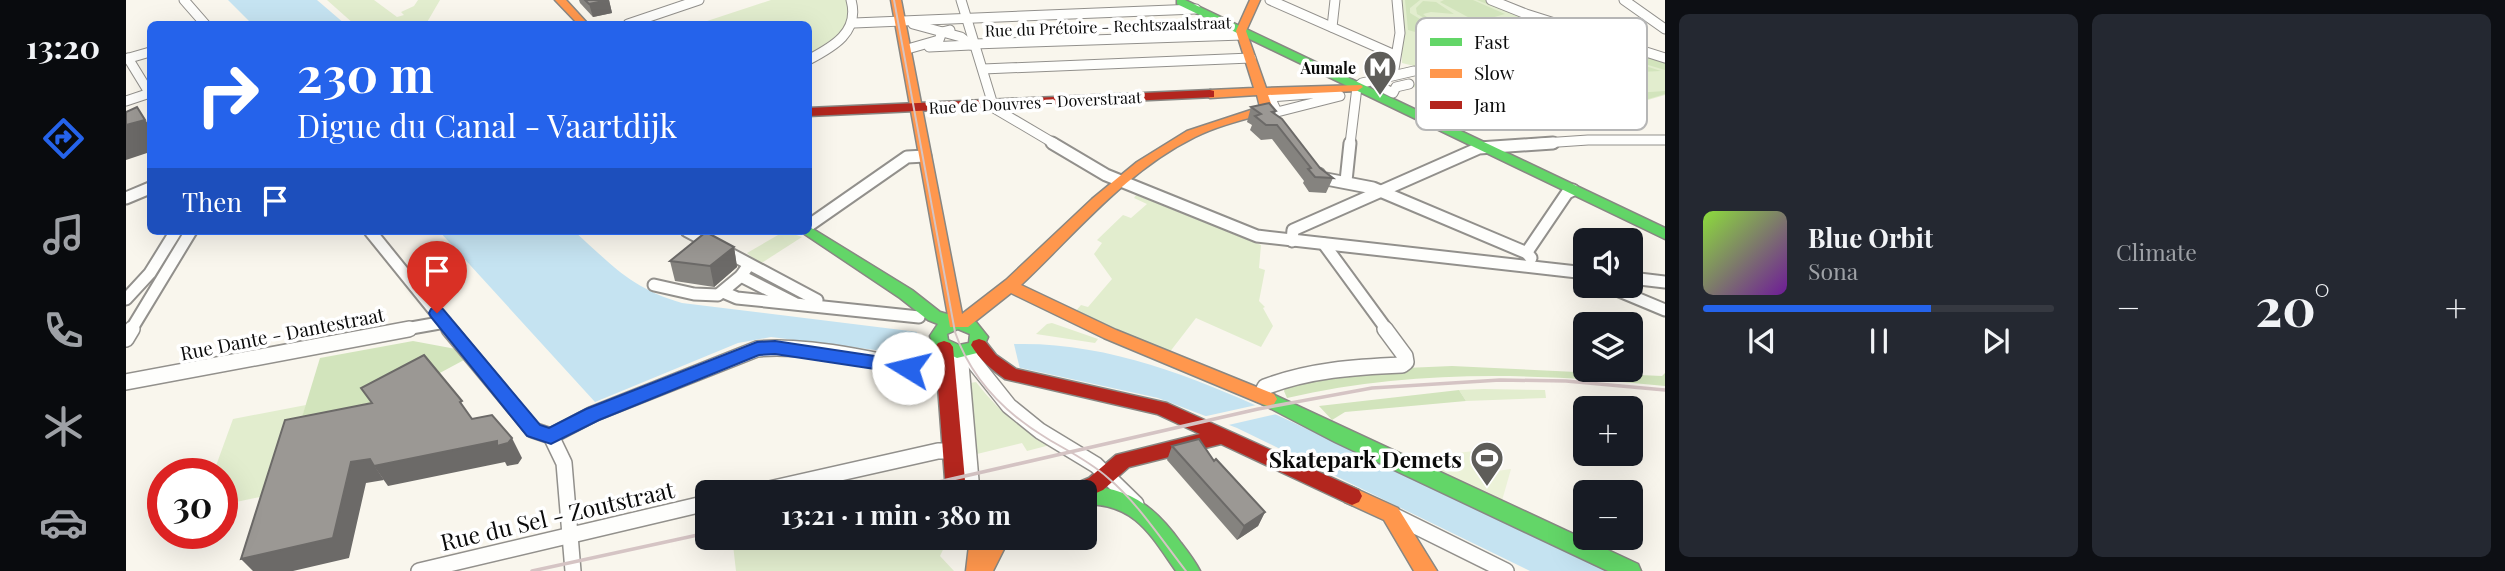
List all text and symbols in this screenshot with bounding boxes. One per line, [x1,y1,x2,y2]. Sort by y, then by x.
street label: Rue du Prétoire - Rechtszaalstraat [984,11,1232,41]
legend [1416,18,1647,130]
text: 13:20 [26,24,100,67]
text: Fast [1474,28,1510,54]
text: 230 m [297,40,434,105]
metro station icon: Aumale [1361,48,1399,97]
icon: right [182,49,273,140]
place label: Aumale [1299,57,1356,78]
text: Slow [1474,59,1515,85]
street label: Rue de Douvres - Doverstraat [928,86,1142,118]
text: Jam [1473,91,1506,117]
text: Digue du Canal - Vaartdijk [297,103,677,146]
icon: directions [39,114,88,163]
icon: arrive [256,182,294,220]
text: Then [182,184,242,219]
icon: music [39,210,88,259]
text: Blue Orbit [1808,220,1933,255]
map controls [1573,228,1643,550]
button: sound [1573,228,1643,298]
text: Climate [2116,236,2197,267]
pin [407,241,467,313]
icon: arrive [418,252,456,290]
text: Sona [1808,255,1858,286]
text: 20° [2255,271,2330,340]
text: − [2116,281,2141,332]
text: + [2445,281,2467,332]
street label: Rue Dante - Dantestraat [178,300,387,366]
icon: phone [39,306,88,355]
button: layers [1573,312,1643,382]
icon: previous [1743,322,1781,360]
icon: pause [1860,322,1898,360]
icon: next [1977,322,2015,360]
position arrow [871,331,945,405]
button: + [1573,396,1643,466]
icon: climate [39,402,88,451]
sports icon: Skatepark Demets [1468,439,1506,488]
place label: Skatepark Demets [1269,443,1462,474]
speed limit sign: 30 [147,458,238,549]
street label: Rue du Sel - Zoutstraat [437,473,678,557]
button: − [1573,480,1643,550]
text: 13:21 · 1 min · 380 m [781,497,1011,532]
icon: car [39,498,88,547]

